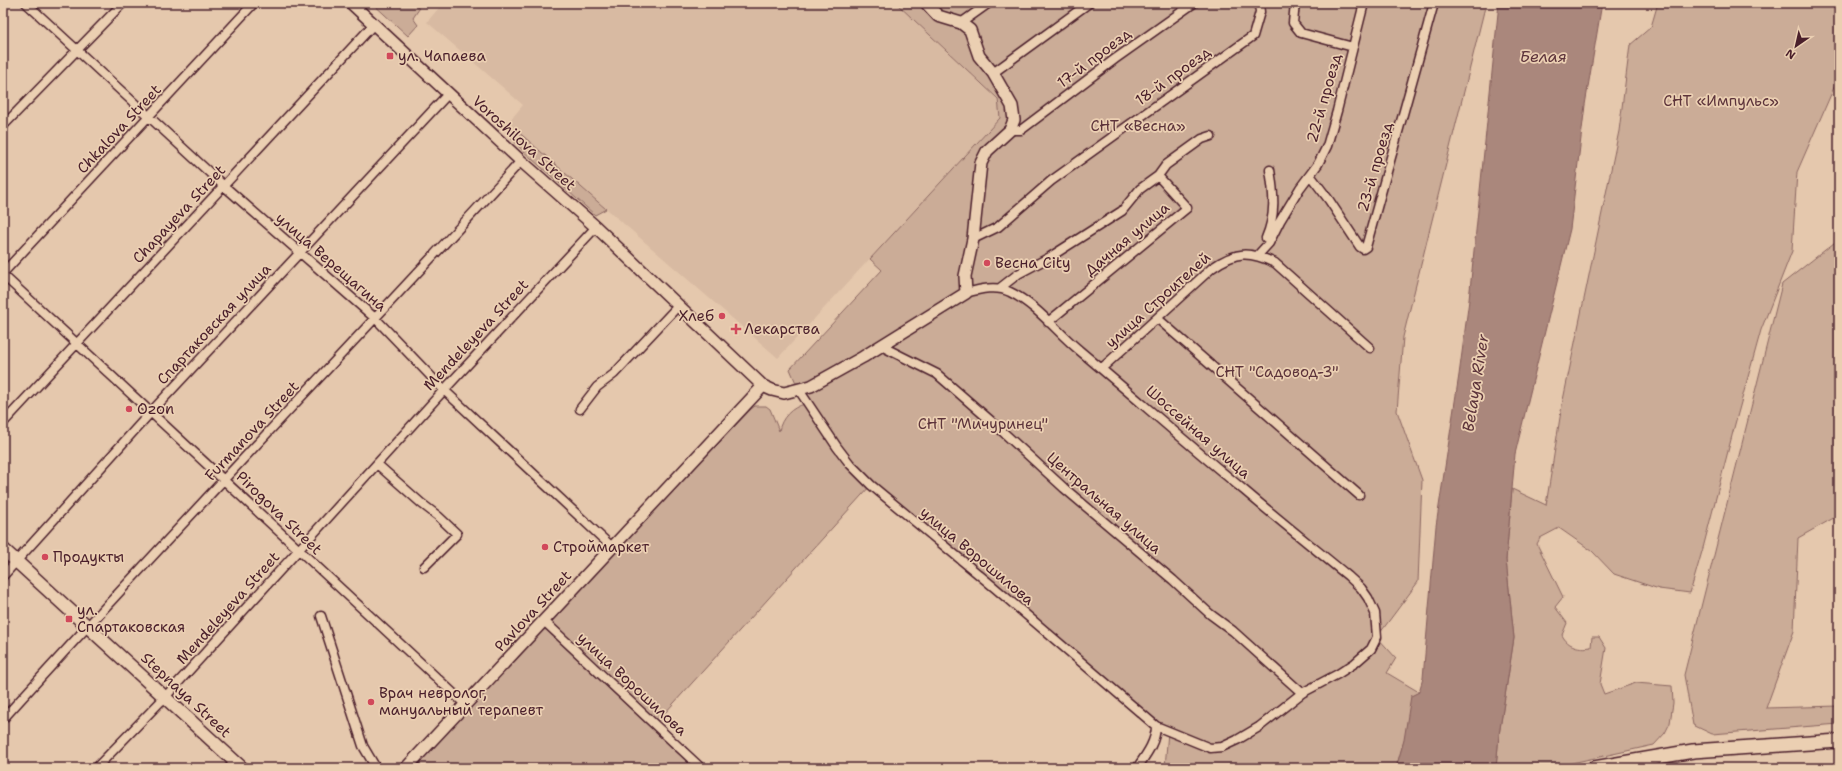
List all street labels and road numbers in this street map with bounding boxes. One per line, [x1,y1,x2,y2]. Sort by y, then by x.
street label: 17-й проезд [1053,23,1135,92]
street label: 18-й проезд [1131,42,1215,110]
street label: 22-й проезд [1302,51,1346,145]
street label: Chkalova Street [72,80,166,178]
street label: Voroshilova Street [468,91,580,195]
street label: 23-й проезд [1353,119,1397,214]
street label: Chapayeva Street [128,160,230,268]
street label: Дачная улица [1080,197,1174,280]
street label: улица Верещагина [271,208,391,316]
street label: улица Строителей [1101,247,1215,353]
street label: Спартаковская улица [153,259,276,389]
street label: Mendeleyeva Street [419,275,533,395]
street label: Furmanova Street [201,377,303,485]
street label: Шоссейная улица [1141,381,1255,483]
street label: Центральная улица [1042,448,1166,559]
street label: Pirogova Street [232,467,326,559]
street label: улица Ворошилова [916,502,1039,610]
street label: Mendeleyeva Street [172,547,284,669]
street label: Pavlova Street [490,566,576,656]
street label: улица Ворошилова [573,628,692,741]
street label: Stepnaya Street [137,648,235,742]

